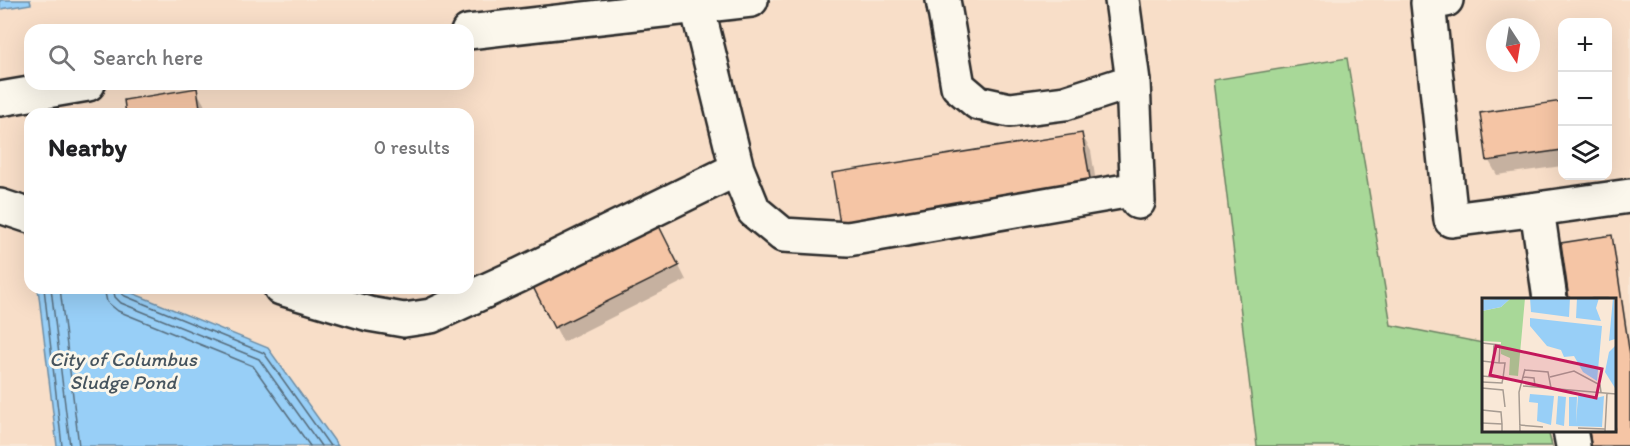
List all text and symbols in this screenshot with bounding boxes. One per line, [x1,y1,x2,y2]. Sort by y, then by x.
north arrow [1486,18,1540,72]
map controls [1558,18,1612,180]
button: + [1558,18,1612,72]
search box [24,24,474,90]
icon: search [45,41,78,74]
text: Search here [93,44,203,71]
button: − [1558,72,1612,126]
button: layers [1558,126,1612,180]
text: Nearby [48,131,127,163]
text: 0 results [374,135,450,159]
inset map [1482,298,1615,431]
water label: City of Columbus Sludge Pond [49,347,198,394]

